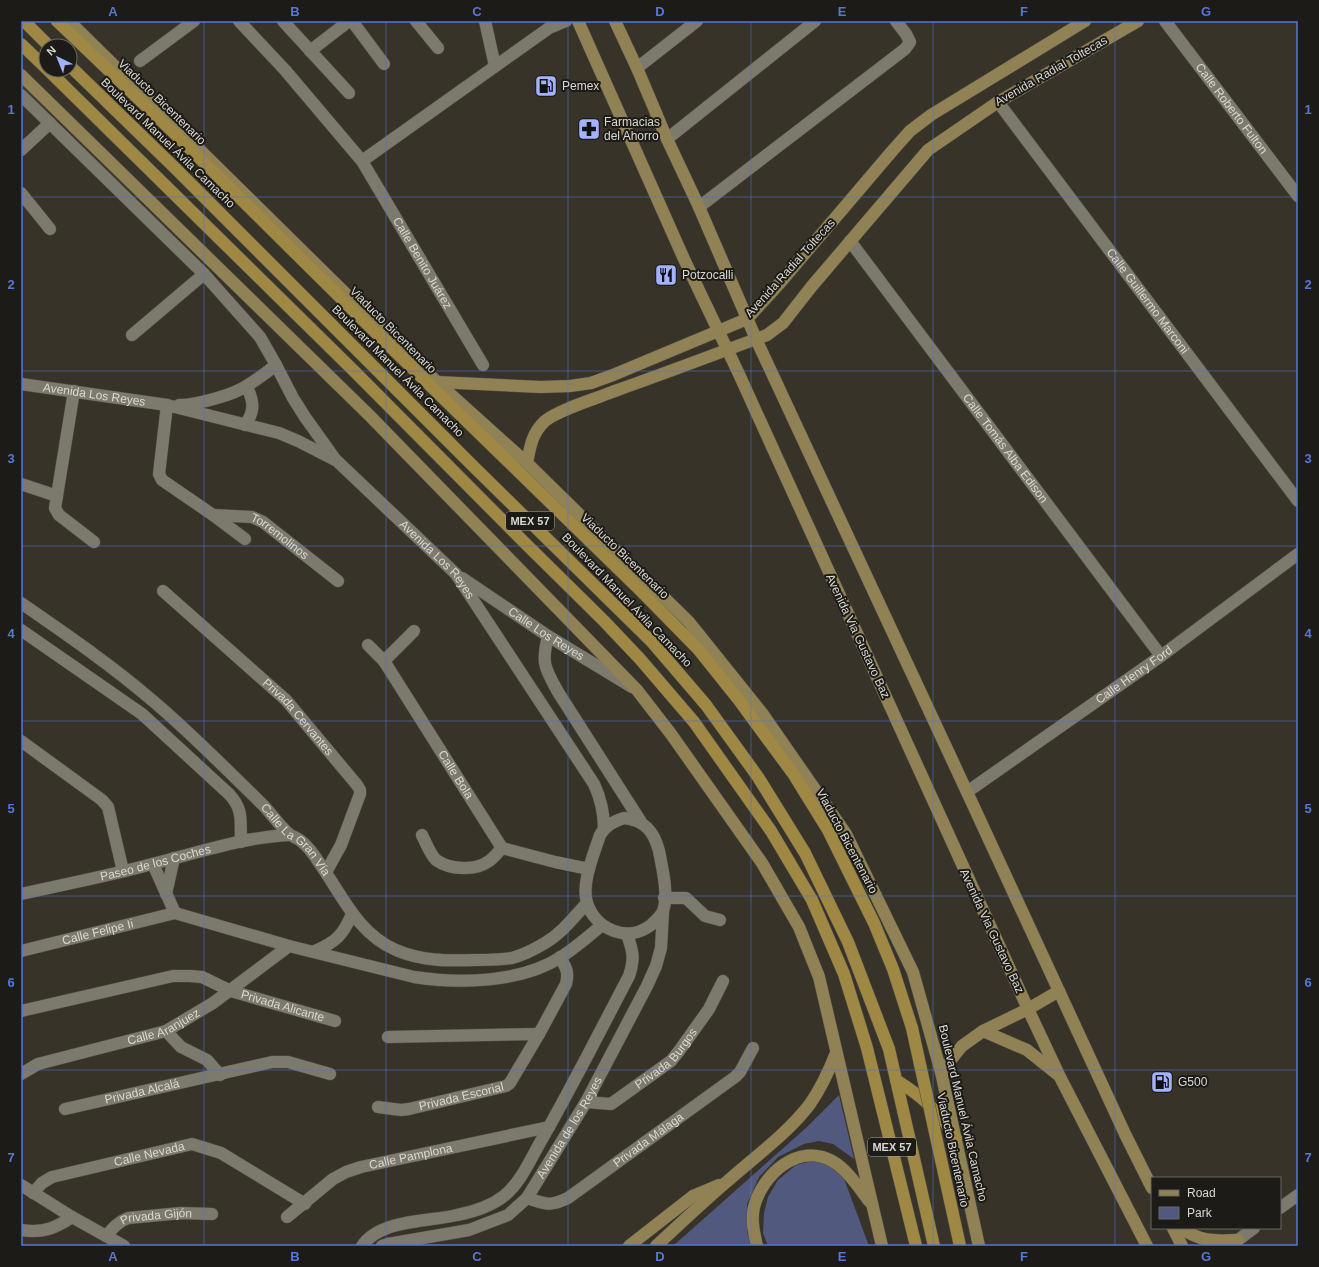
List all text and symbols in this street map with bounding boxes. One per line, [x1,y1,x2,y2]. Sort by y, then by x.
text: A [108,4,118,19]
text: B [290,4,300,19]
text: C [472,4,482,19]
text: D [655,4,665,19]
text: E [838,4,847,19]
text: F [1020,4,1028,19]
text: G [1201,4,1211,19]
street label: Avenida Radial Toltecas [992,33,1110,109]
north arrow [38,38,78,78]
text: N [44,44,58,58]
street label: Viaducto Bicentenario [115,56,209,148]
street label: Calle Roberto Fulton [1193,60,1270,157]
fuel station icon: Pemex [533,73,559,99]
street label: Boulevard Manuel Ávila Camacho [98,74,239,211]
place label: Pemex [562,79,599,93]
text: 1 [7,102,15,117]
text: 1 [1304,102,1312,117]
place label: Farmacias del Ahorro [604,115,660,143]
pharmacy icon: Farmacias del Ahorro [576,116,602,142]
street label: Calle Benito Juárez [390,215,455,311]
street label: Avenida Radial Toltecas [742,216,838,320]
street label: Calle Guillermo Marconi [1104,246,1192,356]
restaurant icon: Potzocalli [653,262,679,288]
place label: Potzocalli [682,268,733,282]
text: 2 [7,277,15,292]
text: 2 [1304,277,1312,292]
street label: Viaducto Bicentenario [347,284,439,376]
street label: Boulevard Manuel Ávila Camacho [329,301,468,440]
street label: Avenida Los Reyes [42,380,146,409]
street label: Calle Tomás Alba Edison [960,391,1051,506]
text: 3 [7,451,15,466]
text: 3 [1304,451,1312,466]
street label: Torremolinos [249,510,312,562]
street label: Viaducto Bicentenario [578,510,672,602]
road number: MEX 57 [506,512,554,530]
street label: Avenida Los Reyes [397,517,477,601]
street label: Boulevard Manuel Ávila Camacho [559,529,696,670]
street label: Avenida Via Gustavo Baz [823,572,893,700]
street label: Calle Los Reyes [506,604,587,663]
text: 4 [7,626,15,641]
text: 4 [1304,626,1312,641]
street label: Calle Henry Ford [1093,643,1175,707]
street label: Privada Cervantes [260,676,336,758]
street label: Calle Bola [435,748,476,802]
street label: Viaducto Bicentenario [813,786,881,896]
street label: Calle La Gran Vía [258,800,333,879]
text: 5 [7,801,15,816]
text: 5 [1304,801,1312,816]
street label: Paseo de los Coches [99,842,212,884]
street label: Avenida Via Gustavo Baz [957,867,1027,995]
street label: Calle Felipe Ii [61,917,135,948]
text: 6 [7,975,15,990]
text: 6 [1304,975,1312,990]
street label: Privada Alicante [239,987,326,1025]
street label: Calle Aranjuez [126,1006,202,1048]
street label: Boulevard Manuel Ávila Camacho [936,1023,991,1203]
street label: Privada Burgos [632,1025,700,1092]
fuel station icon: G500 [1149,1069,1175,1095]
street label: Avenida de los Reyes [534,1074,605,1181]
place label: G500 [1178,1075,1208,1089]
street label: Privada Alcalá [103,1076,181,1107]
street label: Privada Escorial [417,1080,505,1113]
street label: Viaducto Bicentenario [934,1092,972,1209]
street label: Privada Málaga [610,1109,687,1170]
road number: MEX 57 [868,1138,916,1156]
street label: Calle Nevada [112,1139,186,1169]
street label: Calle Pamplona [368,1141,454,1172]
text: 7 [7,1150,15,1165]
text: 7 [1304,1150,1312,1165]
legend [1151,1177,1281,1229]
text: Road [1187,1186,1216,1200]
street label: Privada Gijón [118,1206,192,1228]
text: Park [1187,1206,1213,1220]
text: A [108,1249,118,1264]
text: B [290,1249,300,1264]
text: C [472,1249,482,1264]
text: D [655,1249,665,1264]
text: E [838,1249,847,1264]
text: F [1020,1249,1028,1264]
text: G [1201,1249,1211,1264]

